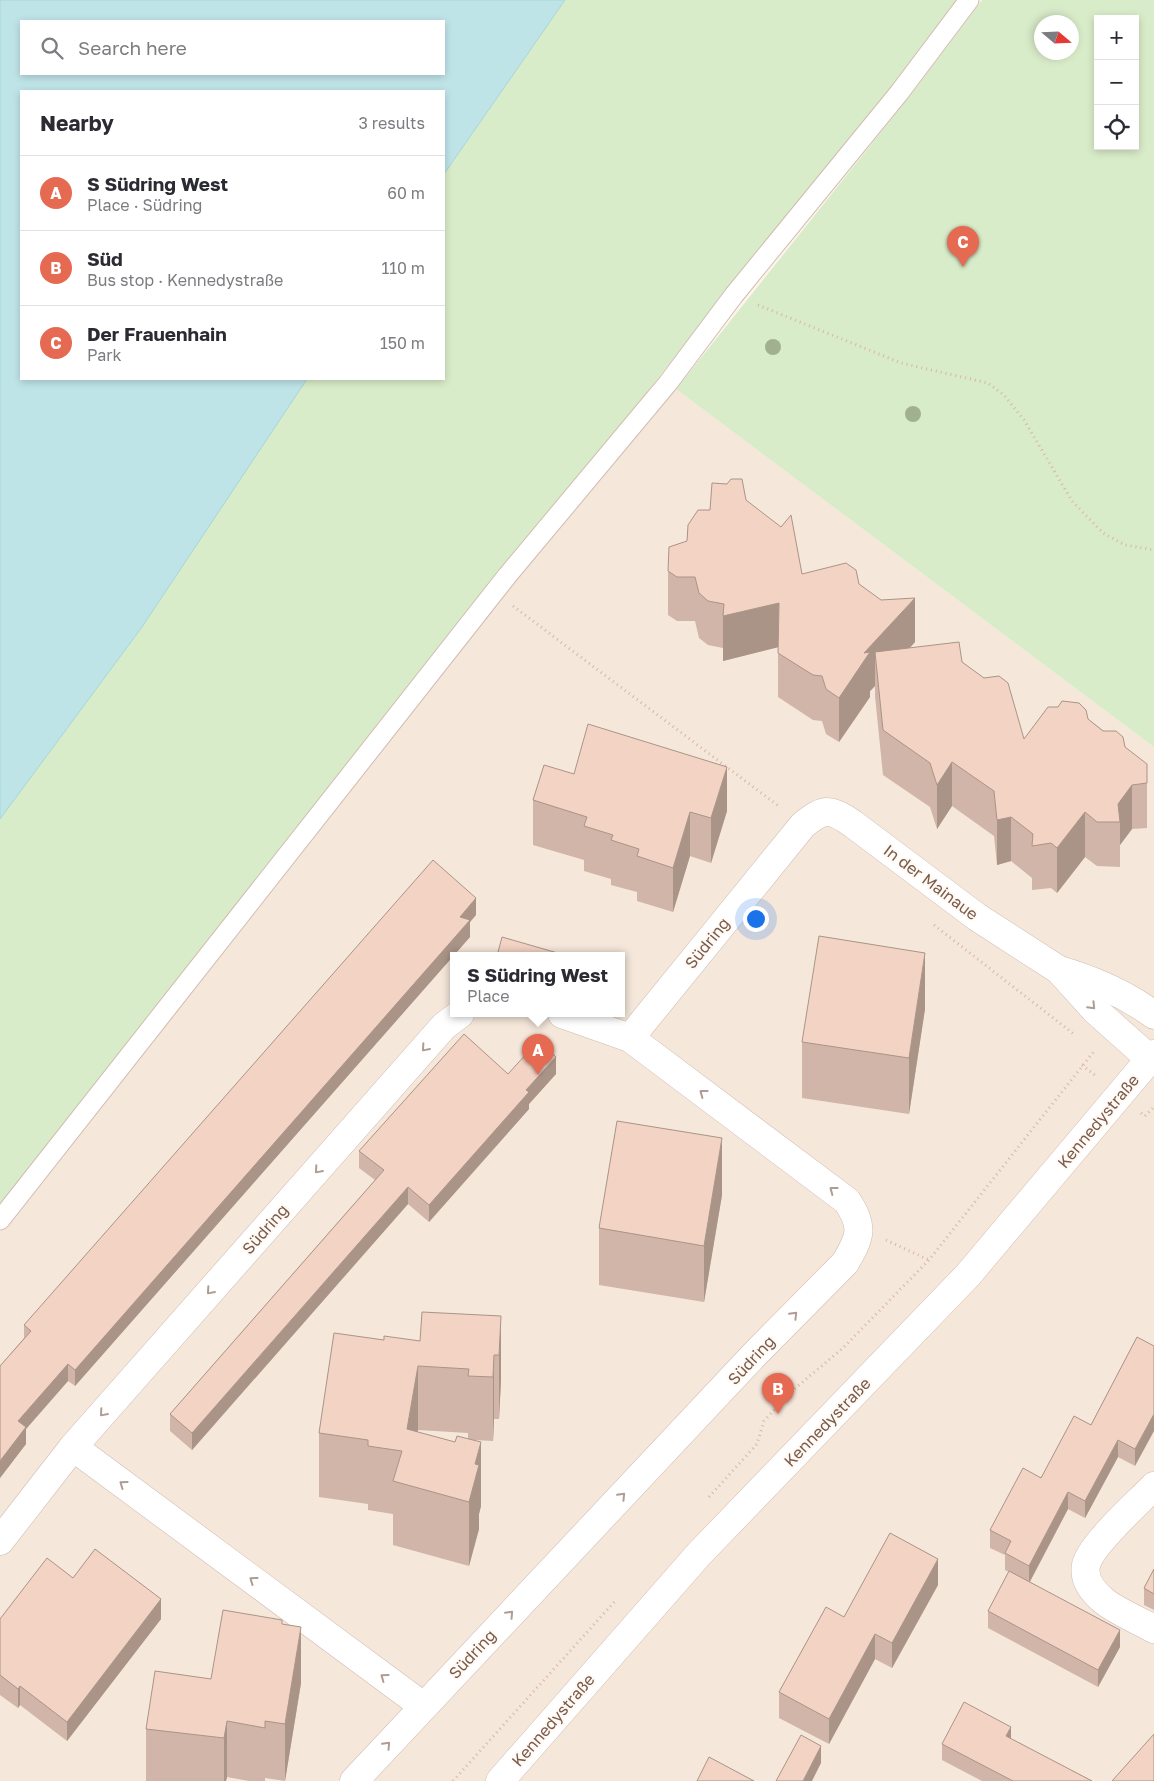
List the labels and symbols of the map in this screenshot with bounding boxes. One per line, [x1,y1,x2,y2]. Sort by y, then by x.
north arrow [1034,15,1079,60]
pin: C [947,226,979,267]
street label: In der Mainaue [880,840,982,924]
your location [743,906,769,932]
street label: Südring [680,913,734,973]
one-way arrow [1086,1000,1095,1009]
pin: A [522,1034,554,1075]
one-way arrow [422,1042,431,1051]
street label: Kennedystraße [1053,1070,1143,1172]
one-way arrow [700,1090,709,1098]
one-way arrow [315,1164,324,1173]
one-way arrow [829,1187,839,1196]
street label: Südring [238,1200,292,1258]
one-way arrow [207,1286,216,1295]
one-way arrow [788,1311,797,1320]
street label: Südring [723,1331,779,1389]
pin: B [762,1373,794,1414]
street label: Kennedystraße [779,1373,875,1471]
one-way arrow [100,1408,109,1417]
one-way arrow [119,1481,129,1490]
one-way arrow [616,1492,625,1501]
one-way arrow [249,1577,259,1586]
one-way arrow [504,1611,513,1620]
street label: Südring [444,1625,500,1683]
street label: Kennedystraße [507,1670,599,1770]
one-way arrow [380,1674,390,1683]
one-way arrow [381,1742,390,1751]

